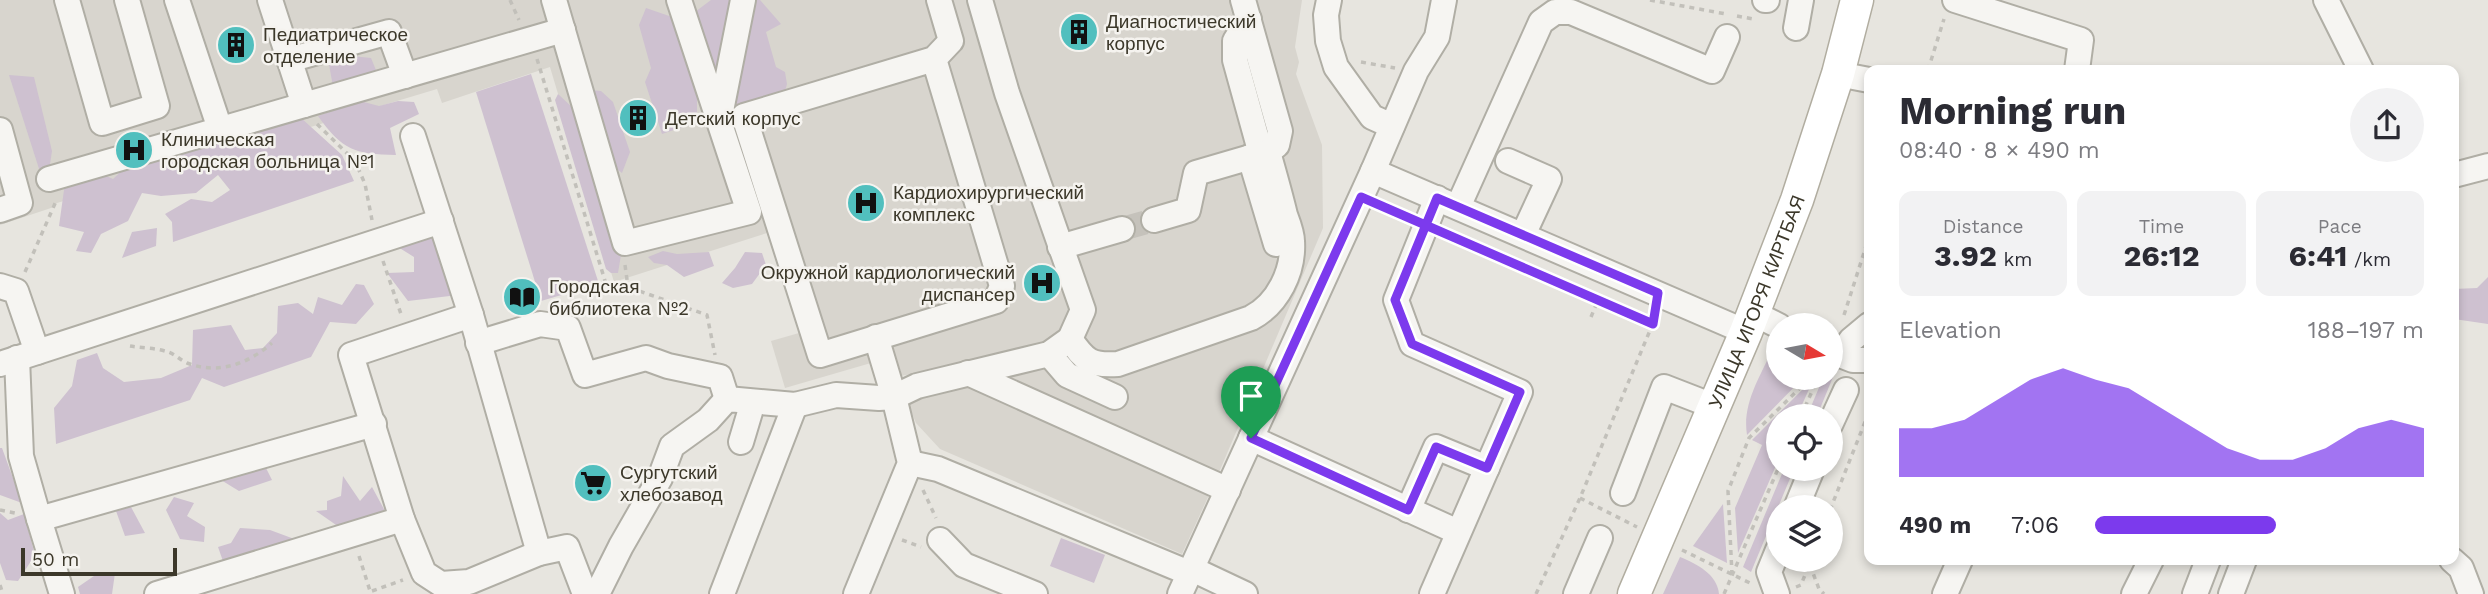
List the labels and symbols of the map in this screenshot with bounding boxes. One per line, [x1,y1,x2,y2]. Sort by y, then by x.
place label: Диагностический корпус [1106,10,1256,55]
building icon: Диагностический корпус [1058,11,1100,53]
place label: Педиатрическое отделение [263,23,408,68]
building icon: Педиатрическое отделение [215,24,257,66]
building icon: Детский корпус [617,97,659,139]
place label: Детский корпус [665,107,801,130]
place label: Клиническая городская больница №1 [161,128,375,173]
hospital icon: Клиническая городская больница №1 [113,129,155,171]
place label: Кардиохирургический комплекс [893,181,1084,226]
hospital icon: Кардиохирургический комплекс [845,182,887,224]
street label: УЛИЦА ИГОРЯ КИРТБАЯ [1703,192,1809,412]
place label: Окружной кардиологический диспансер [761,261,1015,306]
hospital icon: Окружной кардиологический диспансер [1021,262,1063,304]
place label: Городская библиотека №2 [549,275,689,320]
library icon: Городская библиотека №2 [501,276,543,318]
north arrow [1766,313,1843,390]
pin [1221,366,1281,438]
place label: Сургутский хлебозавод [620,461,723,506]
supermarket icon: Сургутский хлебозавод [572,462,614,504]
scale bar [21,545,177,577]

